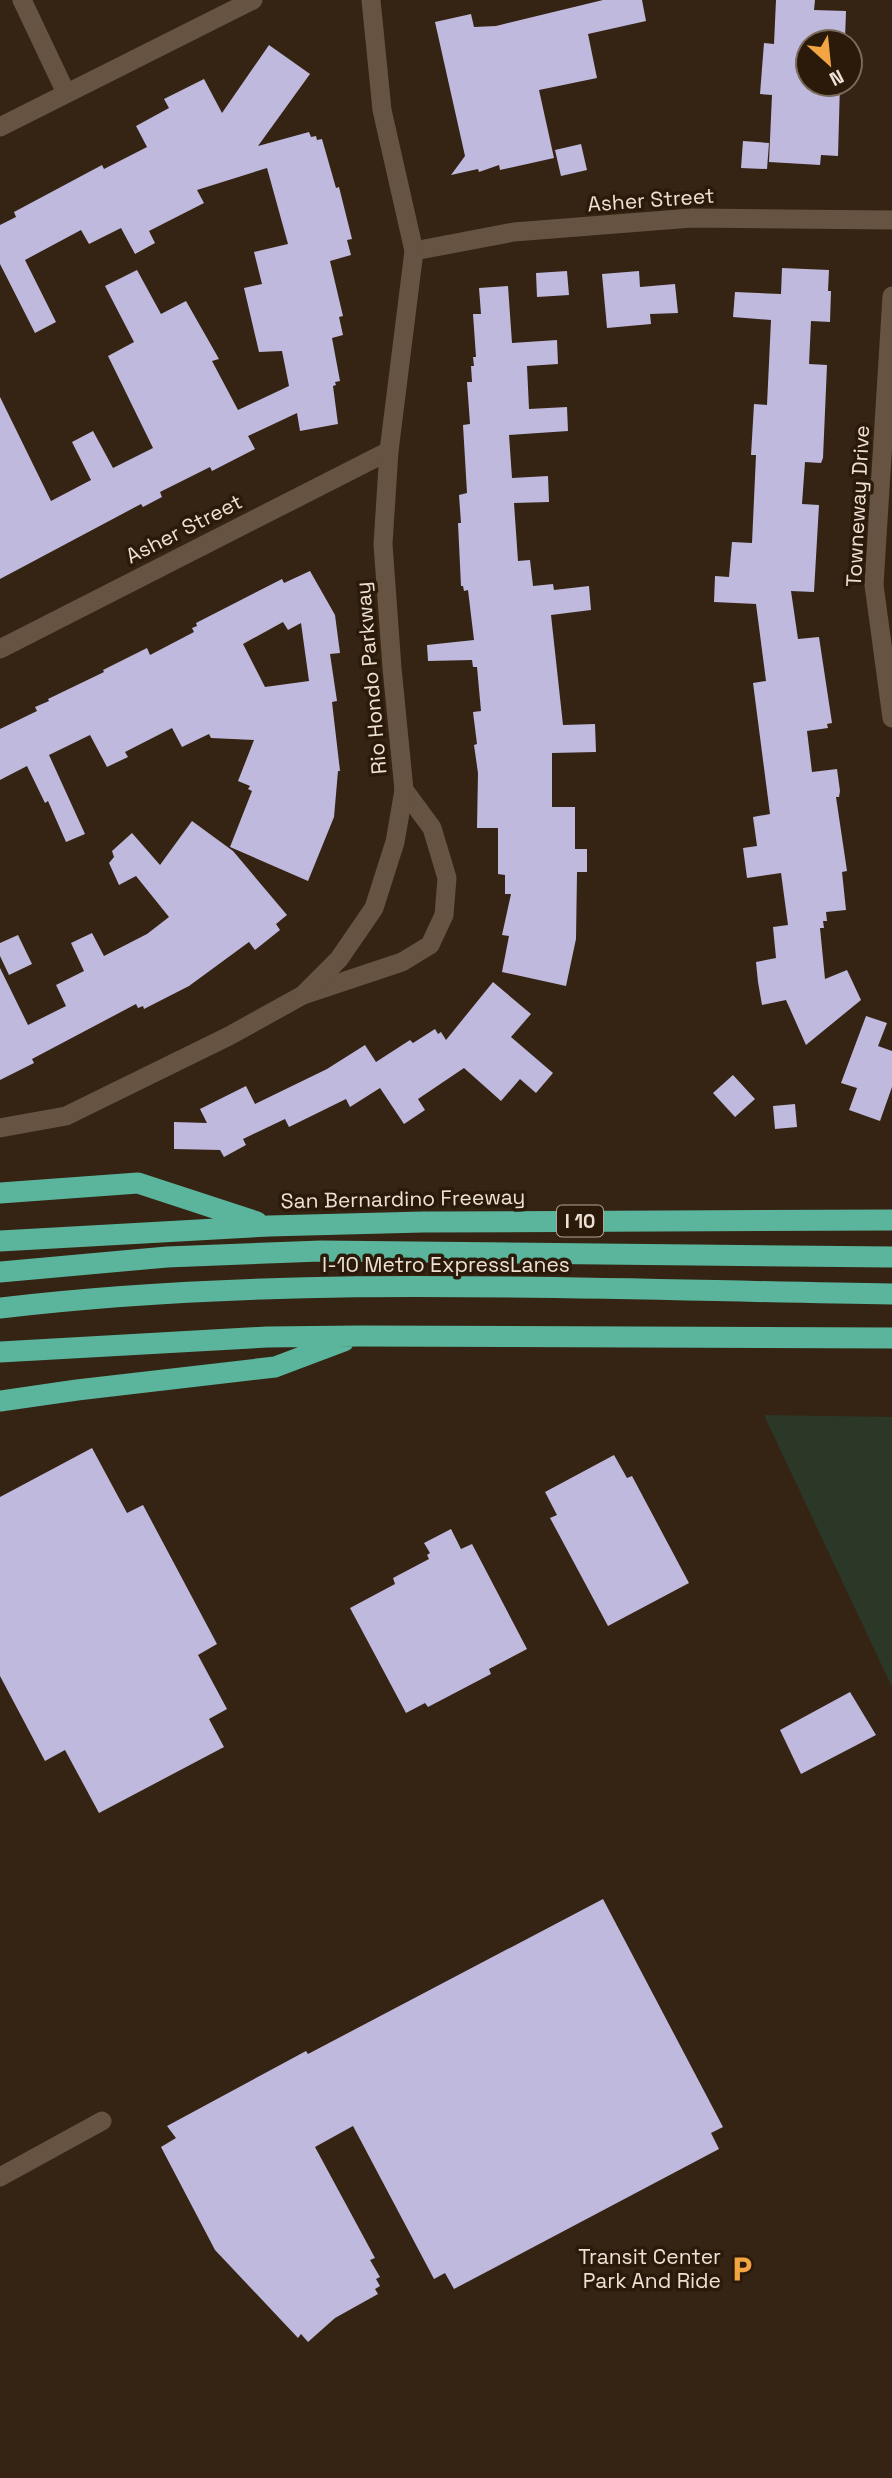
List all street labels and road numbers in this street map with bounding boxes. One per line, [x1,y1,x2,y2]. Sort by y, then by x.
street label: Asher Street [587,182,715,217]
street label: Towneway Drive [840,424,875,588]
street label: Asher Street [121,488,247,569]
street label: Rio Hondo Parkway [349,581,392,775]
street label: San Bernardino Freeway [280,1183,526,1214]
road number: I 10 [557,1205,603,1236]
street label: I-10 Metro ExpressLanes [322,1251,570,1278]

